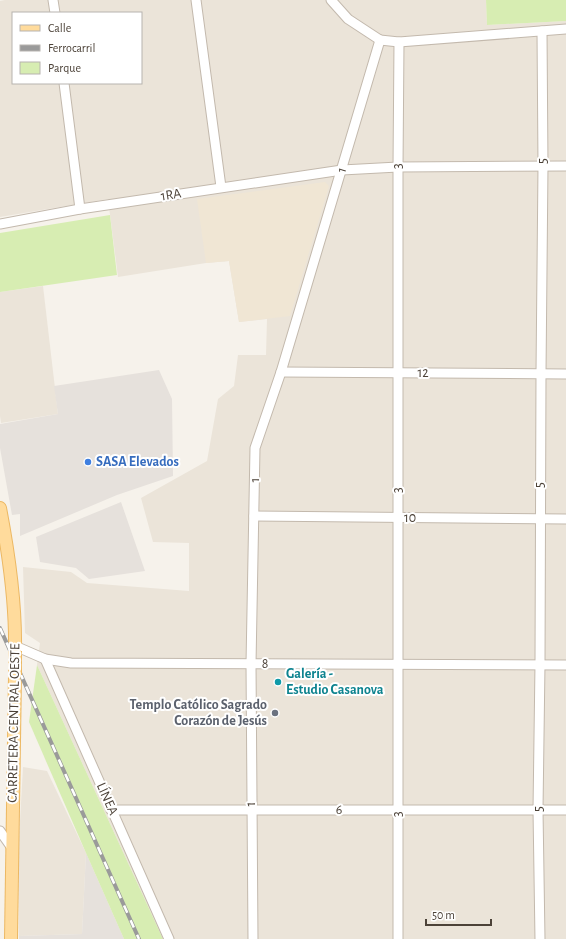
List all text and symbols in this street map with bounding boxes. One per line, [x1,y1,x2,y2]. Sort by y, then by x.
legend [12,12,142,84]
text: Calle [48,22,71,34]
text: Ferrocarril [48,42,95,54]
text: Parque [48,62,81,74]
street label: 5 [536,158,550,164]
street label: 3 [391,163,405,169]
street label: 1 [335,166,349,174]
street label: 1RA [160,186,182,204]
street label: 12 [417,366,429,380]
place label: SASA Elevados [96,455,179,469]
marker: SASA Elevados [83,457,93,467]
street label: 1 [248,477,262,483]
street label: 5 [533,482,547,488]
street label: 3 [391,487,405,493]
street label: 10 [404,511,416,525]
street label: CARRETERA CENTRAL OESTE [6,643,22,803]
street label: 8 [262,657,268,671]
place label: Galería - Estudio Casanova [286,667,384,697]
marker: Galería - Estudio Casanova [273,677,283,687]
place label: Templo Católico Sagrado Corazón de Jesús [129,698,267,728]
marker: Templo Católico Sagrado Corazón de Jesús [270,708,280,718]
street label: LÍNEA [94,779,123,817]
street label: 1 [244,802,258,806]
street label: 6 [336,803,342,817]
street label: 5 [532,806,546,812]
street label: 3 [391,811,405,817]
scale bar [426,901,491,927]
text: 50 m [432,909,455,921]

